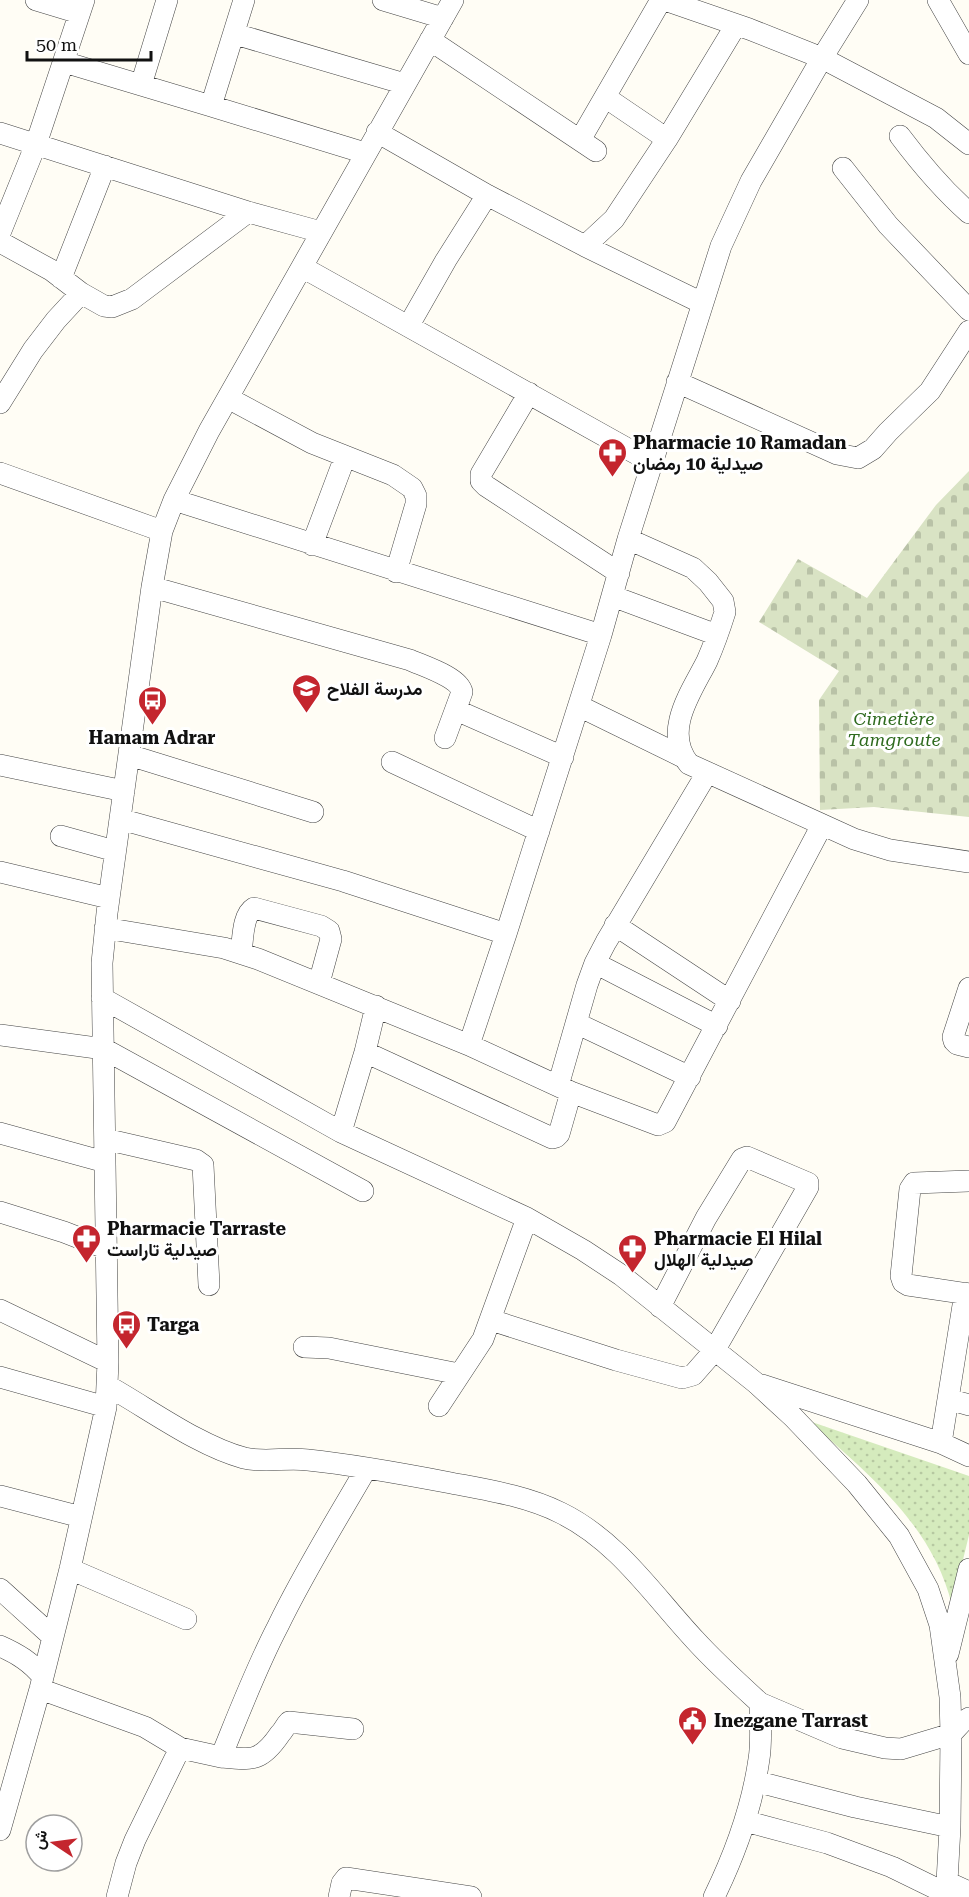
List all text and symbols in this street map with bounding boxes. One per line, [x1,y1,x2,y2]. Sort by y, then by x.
scale bar [27,24,152,62]
text: 50 m [36,34,77,55]
place label: Pharmacie 10 Ramadan صيدلية 10 رمضان [633,432,847,475]
pharmacy icon: Pharmacie 10 Ramadan صيدلية 10 رمضان [596,436,628,478]
school or university icon: مدرسة الفلاح [290,672,322,714]
place label: مدرسة الفلاح [327,678,423,701]
bus stop icon: Hamam Adrar [136,684,168,726]
park label: Cimetière Tamgroute [847,708,941,750]
place label: Hamam Adrar [89,727,215,748]
place label: Pharmacie Tarraste صيدلية تاراست [107,1218,287,1261]
pharmacy icon: Pharmacie Tarraste صيدلية تاراست [70,1222,102,1264]
place label: Pharmacie El Hilal صيدلية الهلال [654,1228,822,1271]
pharmacy icon: Pharmacie El Hilal صيدلية الهلال [617,1232,649,1274]
bus stop icon: Targa [110,1308,142,1350]
place label: Targa [147,1314,200,1335]
public building icon: Inezgane Tarrast [677,1704,709,1746]
place label: Inezgane Tarrast [714,1710,868,1731]
north arrow [24,1813,84,1873]
text: ش [28,1828,51,1851]

